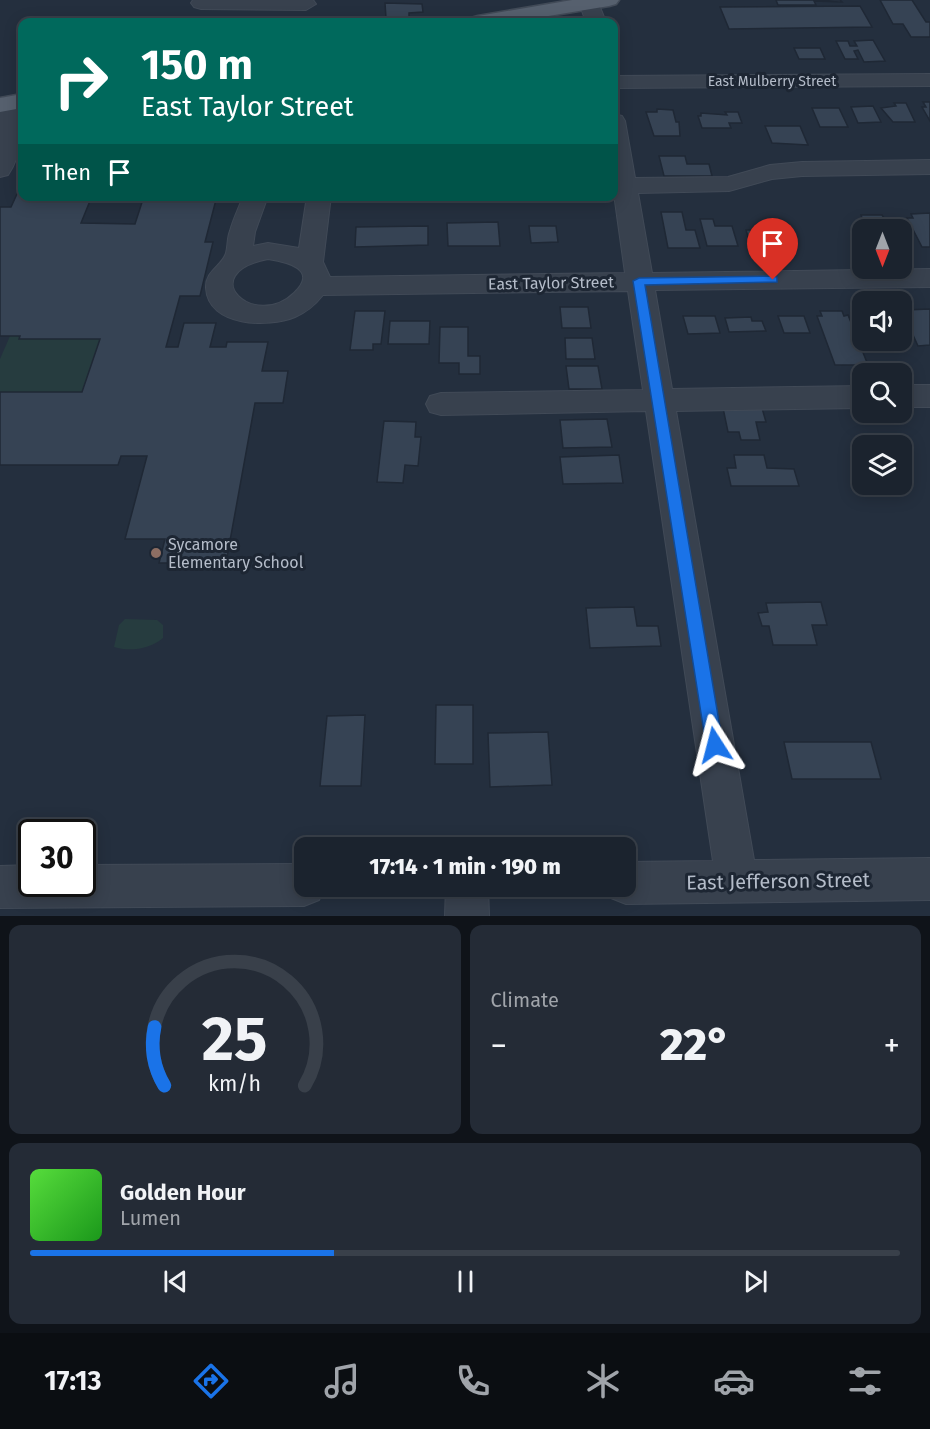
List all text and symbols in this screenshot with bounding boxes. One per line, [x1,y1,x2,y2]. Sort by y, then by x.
text: 150 m [141,40,253,90]
icon: right [42,42,120,120]
street label: East Mulberry Street [708,73,837,90]
text: East Taylor Street [141,91,354,123]
icon: arrive [103,156,136,189]
text: Then [42,159,91,186]
pin [747,218,798,280]
north arrow [852,219,912,279]
map controls [852,219,912,495]
icon: arrive [756,227,789,260]
street label: East Taylor Street [488,272,614,294]
button: sound [852,291,912,351]
button: search [852,363,912,423]
button: layers [852,435,912,495]
place label: Sycamore Elementary School [168,535,304,572]
marker: Sycamore Elementary School [149,546,163,560]
position arrow [683,713,747,777]
speed limit sign: 30 [18,819,96,897]
text: 17:14 · 1 min · 190 m [369,853,561,880]
street label: East Jefferson Street [686,867,871,895]
text: Climate [491,988,559,1012]
text: 25 [202,1002,268,1077]
text: 22° [660,1018,731,1072]
text: − [491,1026,507,1066]
text: + [884,1026,900,1066]
text: km/h [208,1072,261,1098]
text: Golden Hour [120,1179,246,1206]
text: Lumen [120,1206,181,1230]
icon: previous [159,1265,192,1298]
icon: pause [449,1265,482,1298]
icon: next [739,1265,772,1298]
icon: directions [190,1360,232,1402]
icon: music [321,1360,363,1402]
icon: phone [452,1360,494,1402]
icon: climate [582,1360,624,1402]
icon: car [713,1360,755,1402]
icon: filters [844,1360,886,1402]
text: 17:13 [44,1365,102,1397]

